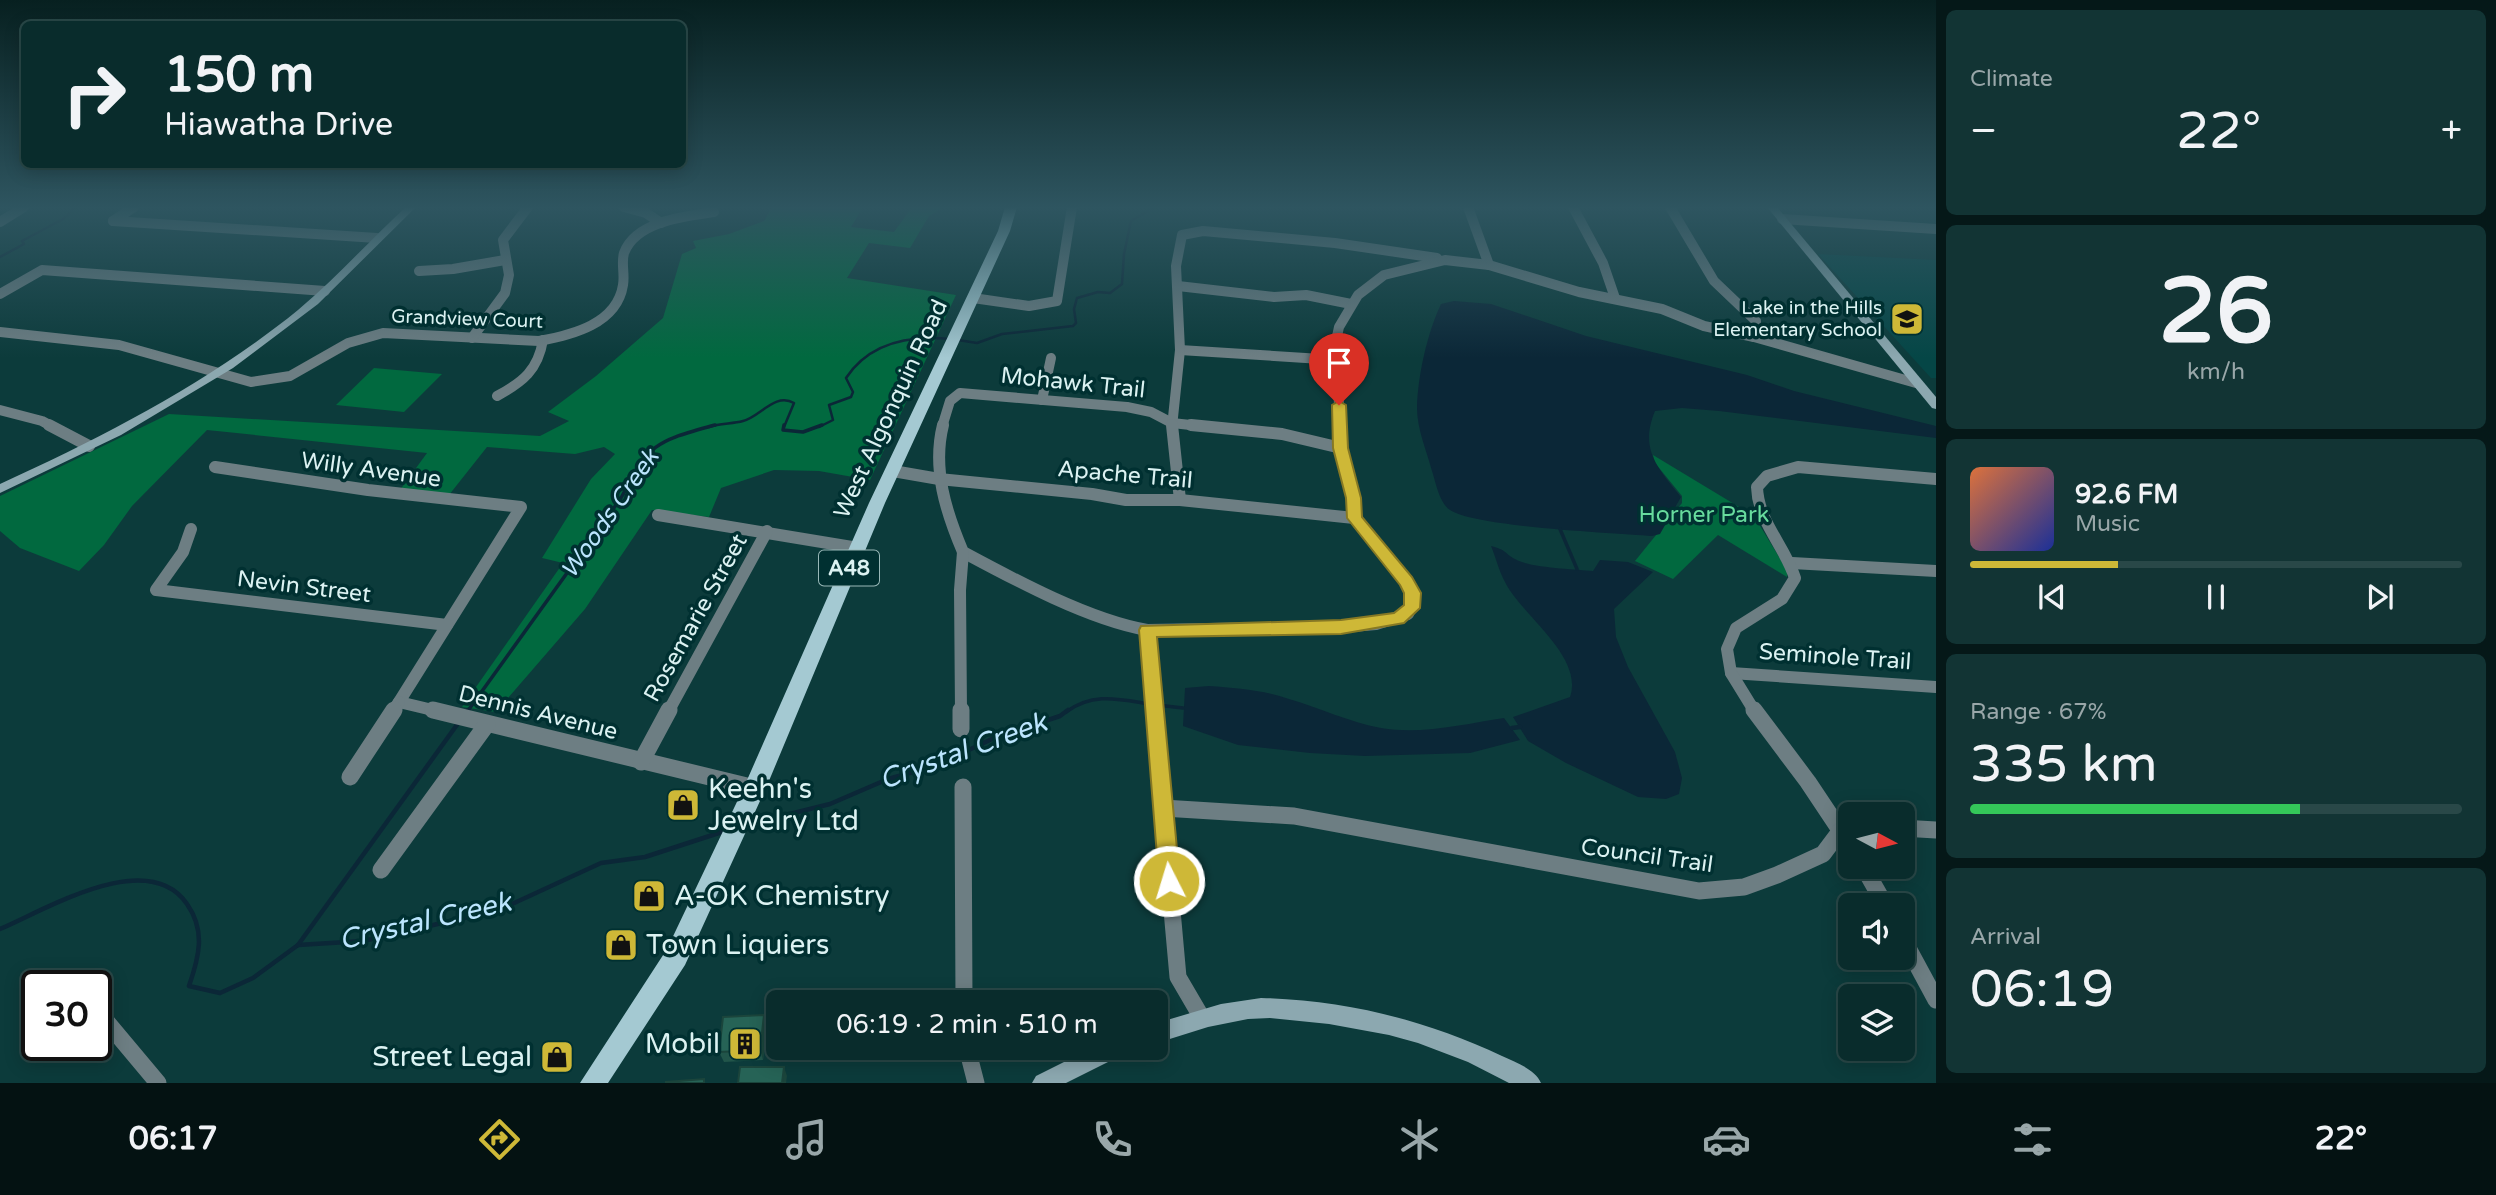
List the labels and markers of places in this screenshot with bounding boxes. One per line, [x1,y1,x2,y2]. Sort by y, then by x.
place label: Lake in the Hills Elementary School [1713,297,1882,341]
school or university icon: Lake in the Hills Elementary School [1888,300,1926,338]
pin [1309,333,1369,405]
place label: Keehn's Jewelry Ltd [708,772,859,838]
shop icon: Keehn's Jewelry Ltd [664,786,702,824]
shop icon: A-OK Chemistry [630,877,668,915]
place label: A-OK Chemistry [674,879,890,913]
shop icon: Town Liquiers [602,926,640,964]
place label: Town Liquiers [646,928,829,962]
building icon: Mobil [726,1025,764,1063]
place label: Mobil [645,1027,720,1061]
shop icon: Street Legal [538,1038,576,1076]
place label: Street Legal [372,1040,532,1074]

